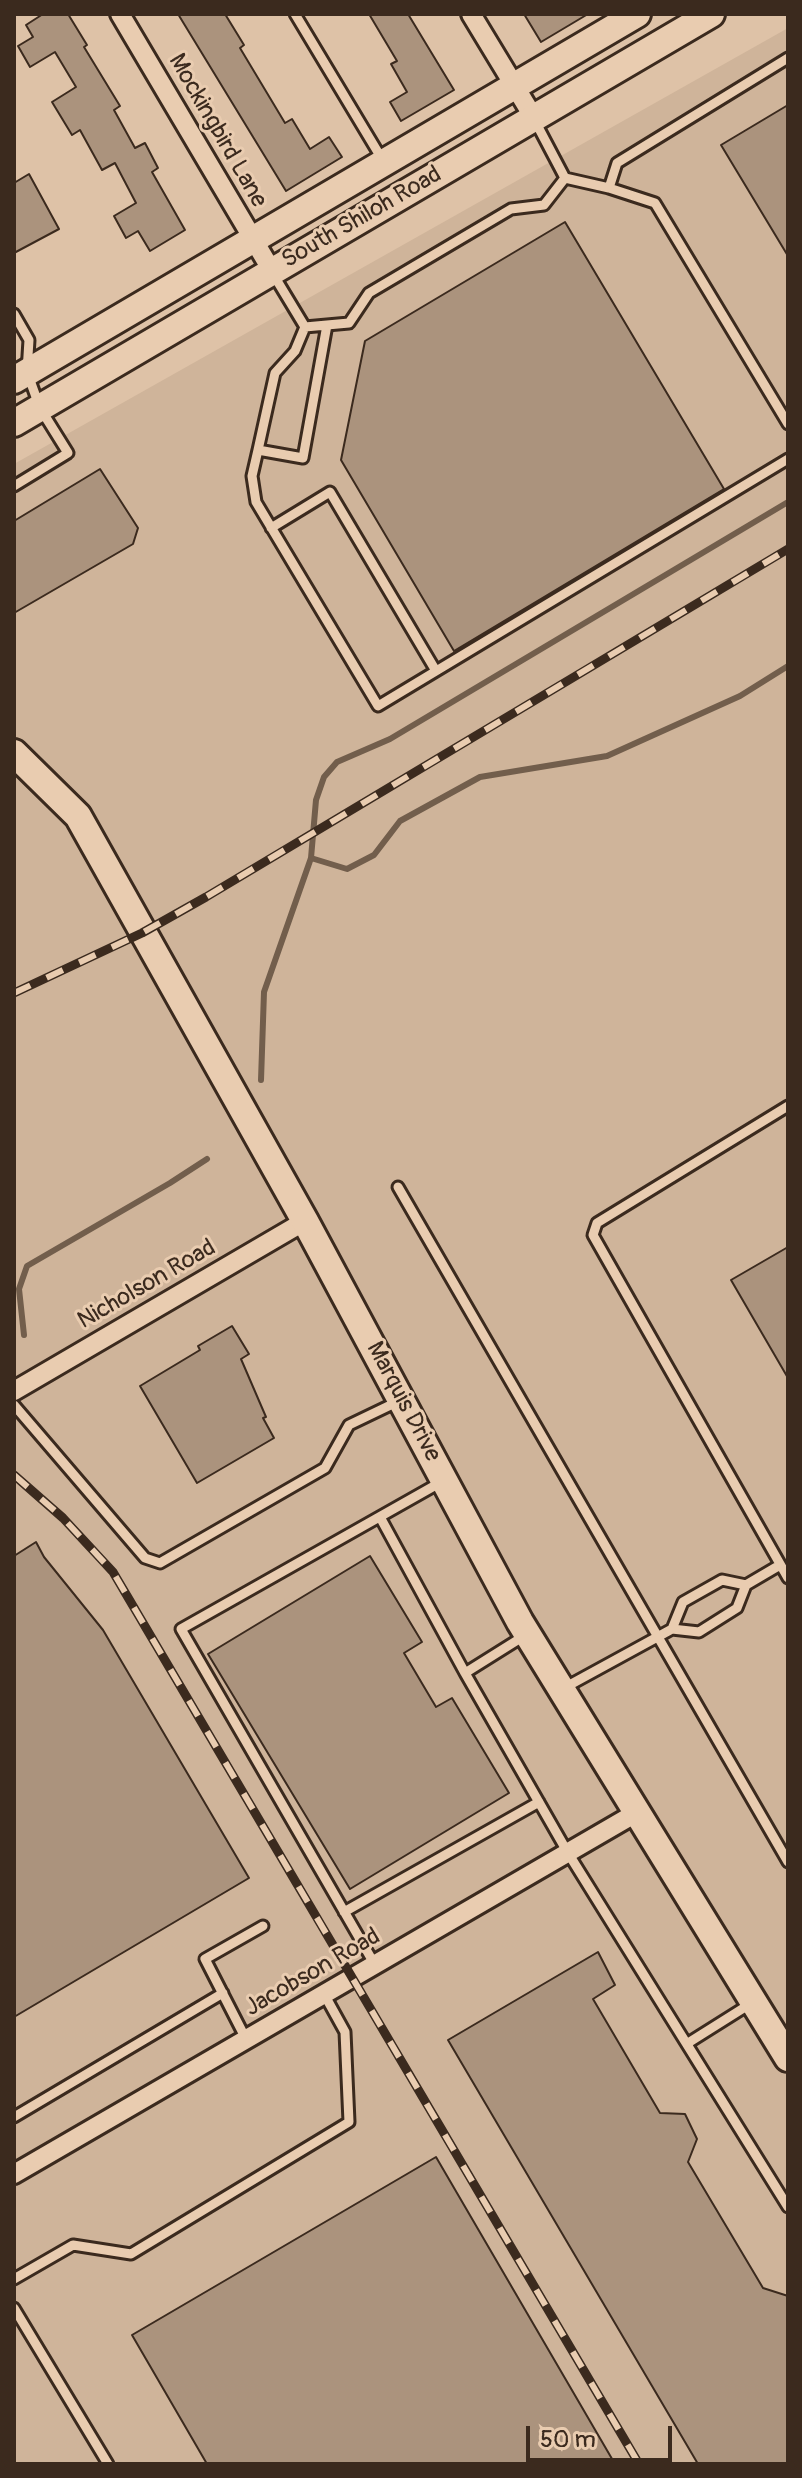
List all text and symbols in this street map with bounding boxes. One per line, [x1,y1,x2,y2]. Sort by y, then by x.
street label: Mockingbird Lane [161,49,273,213]
street label: South Shiloh Road [277,161,447,275]
street label: Nicholson Road [73,1234,221,1336]
street label: Marquis Drive [359,1337,447,1467]
street label: Jacobson Road [240,1923,386,2023]
scale bar [530,2410,676,2460]
text: 50 m [540,2425,596,2454]

